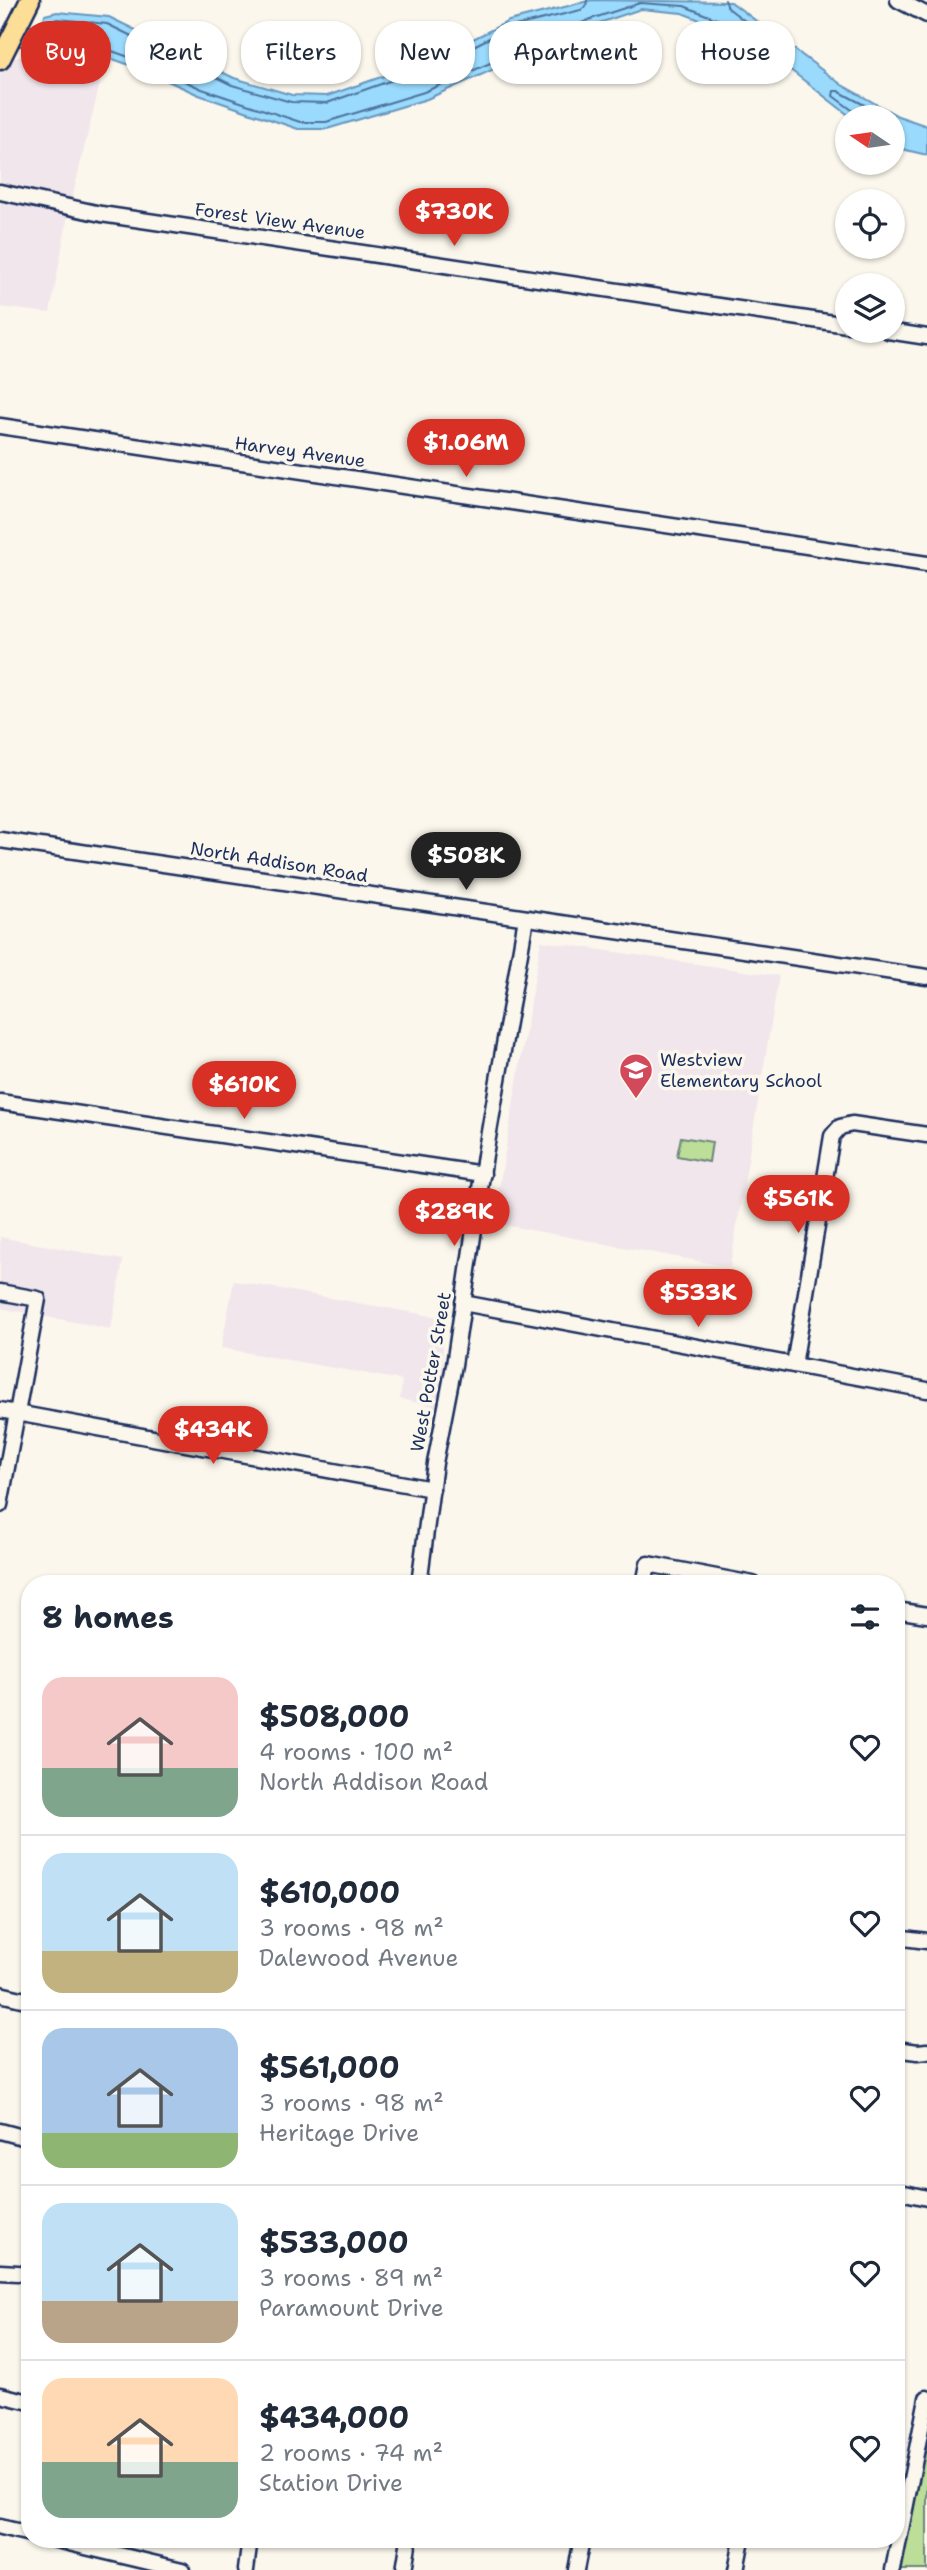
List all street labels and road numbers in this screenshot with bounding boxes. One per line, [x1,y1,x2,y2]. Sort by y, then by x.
street label: Forest View Avenue [193,197,367,245]
street label: Harvey Avenue [233,431,367,473]
street label: North Addison Road [188,836,370,888]
street label: West Potter Street [405,1290,457,1454]

